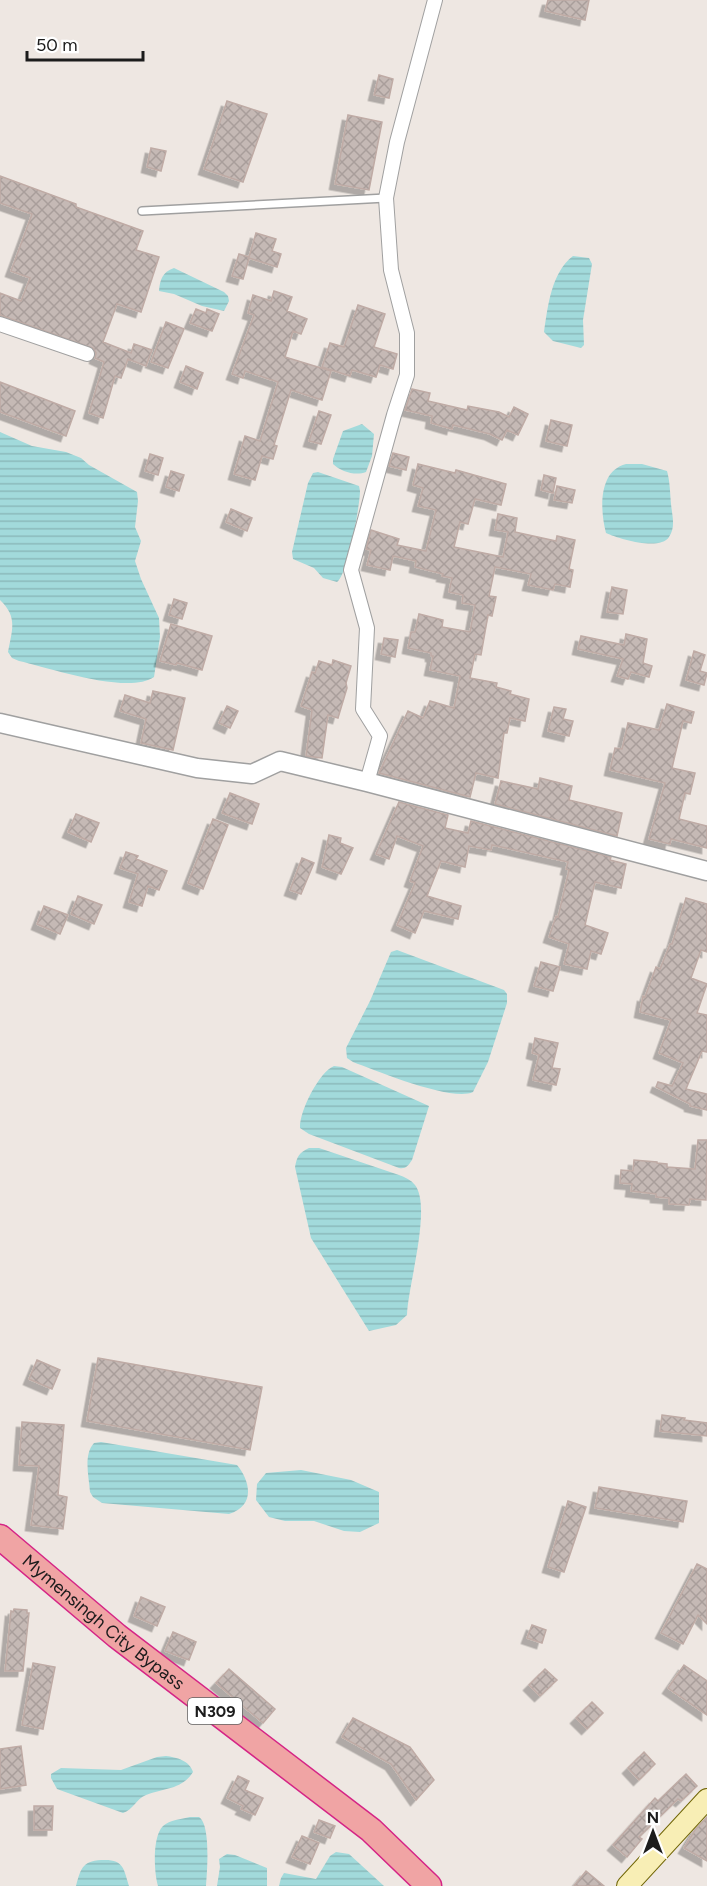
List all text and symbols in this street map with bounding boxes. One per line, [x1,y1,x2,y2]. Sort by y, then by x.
scale bar [27,24,142,62]
text: 50 m [36,34,78,56]
street label: Mymensingh City Bypass [18,1550,189,1695]
road number: N309 [188,1698,242,1724]
north arrow [623,1802,683,1862]
text: N [647,1808,659,1827]

